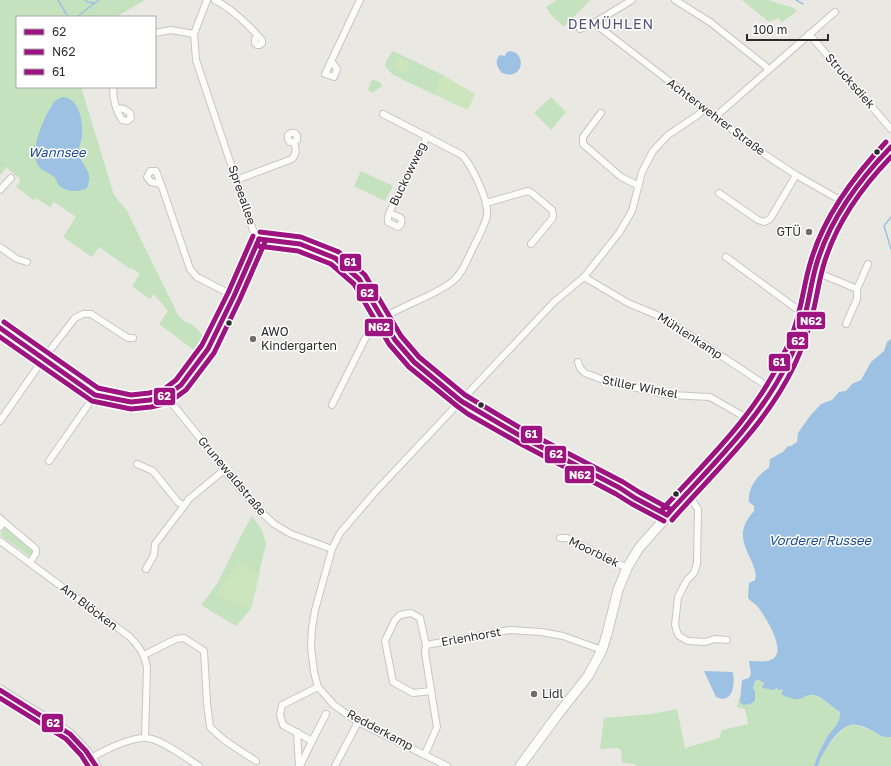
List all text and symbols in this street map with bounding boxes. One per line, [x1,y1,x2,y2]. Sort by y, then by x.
district label: DEMÜHLEN [568,15,654,32]
legend [16,16,156,88]
scale bar [747,16,828,42]
text: 100 m [753,22,787,37]
text: 62 [52,24,66,39]
text: N62 [52,44,75,59]
street label: Strucksdiek [822,50,879,111]
text: 61 [52,64,65,79]
street label: Achterwehrer Straße [664,75,768,158]
street label: Buckowweg [386,139,429,208]
water label: Wannsee [28,144,87,160]
unlabelled marker [872,147,882,157]
street label: Spreeallee [225,163,260,227]
place label: GTÜ [777,224,801,239]
marker: GTÜ [804,227,814,237]
line badge: 61 [339,253,362,272]
text: 61 [344,255,357,268]
line badge: 62 [356,283,379,302]
text: 62 [360,286,374,299]
street label: Mühlenkamp [655,309,726,362]
line badge: N62 [796,311,826,330]
text: N62 [800,314,822,327]
unlabelled marker [224,318,234,328]
line badge: N62 [364,318,394,337]
text: N62 [368,320,390,333]
place label: AWO Kindergarten [261,324,337,353]
line badge: 62 [786,331,809,350]
marker: AWO Kindergarten [248,334,258,344]
text: 62 [791,334,805,347]
line badge: 61 [768,353,791,372]
text: 61 [773,355,786,368]
street label: Stiller Winkel [601,372,680,401]
line badge: 62 [153,387,176,406]
text: 62 [157,389,171,402]
unlabelled marker [476,400,486,410]
line badge: 61 [520,425,543,444]
text: 61 [525,427,538,440]
street label: Grunewaldstraße [195,433,270,518]
line badge: 62 [544,445,567,464]
text: 62 [549,447,563,460]
line badge: N62 [564,465,595,484]
text: N62 [569,468,591,481]
unlabelled marker [671,489,681,499]
water label: Vorderer Russee [769,532,873,548]
street label: Moorblek [567,533,622,570]
street label: Am Blöcken [58,580,121,633]
street label: Erlenhorst [440,624,502,649]
place label: Lidl [542,686,563,701]
marker: Lidl [529,689,539,699]
street label: Redderkamp [345,706,416,753]
line badge: 62 [41,713,64,733]
text: 62 [46,716,60,729]

